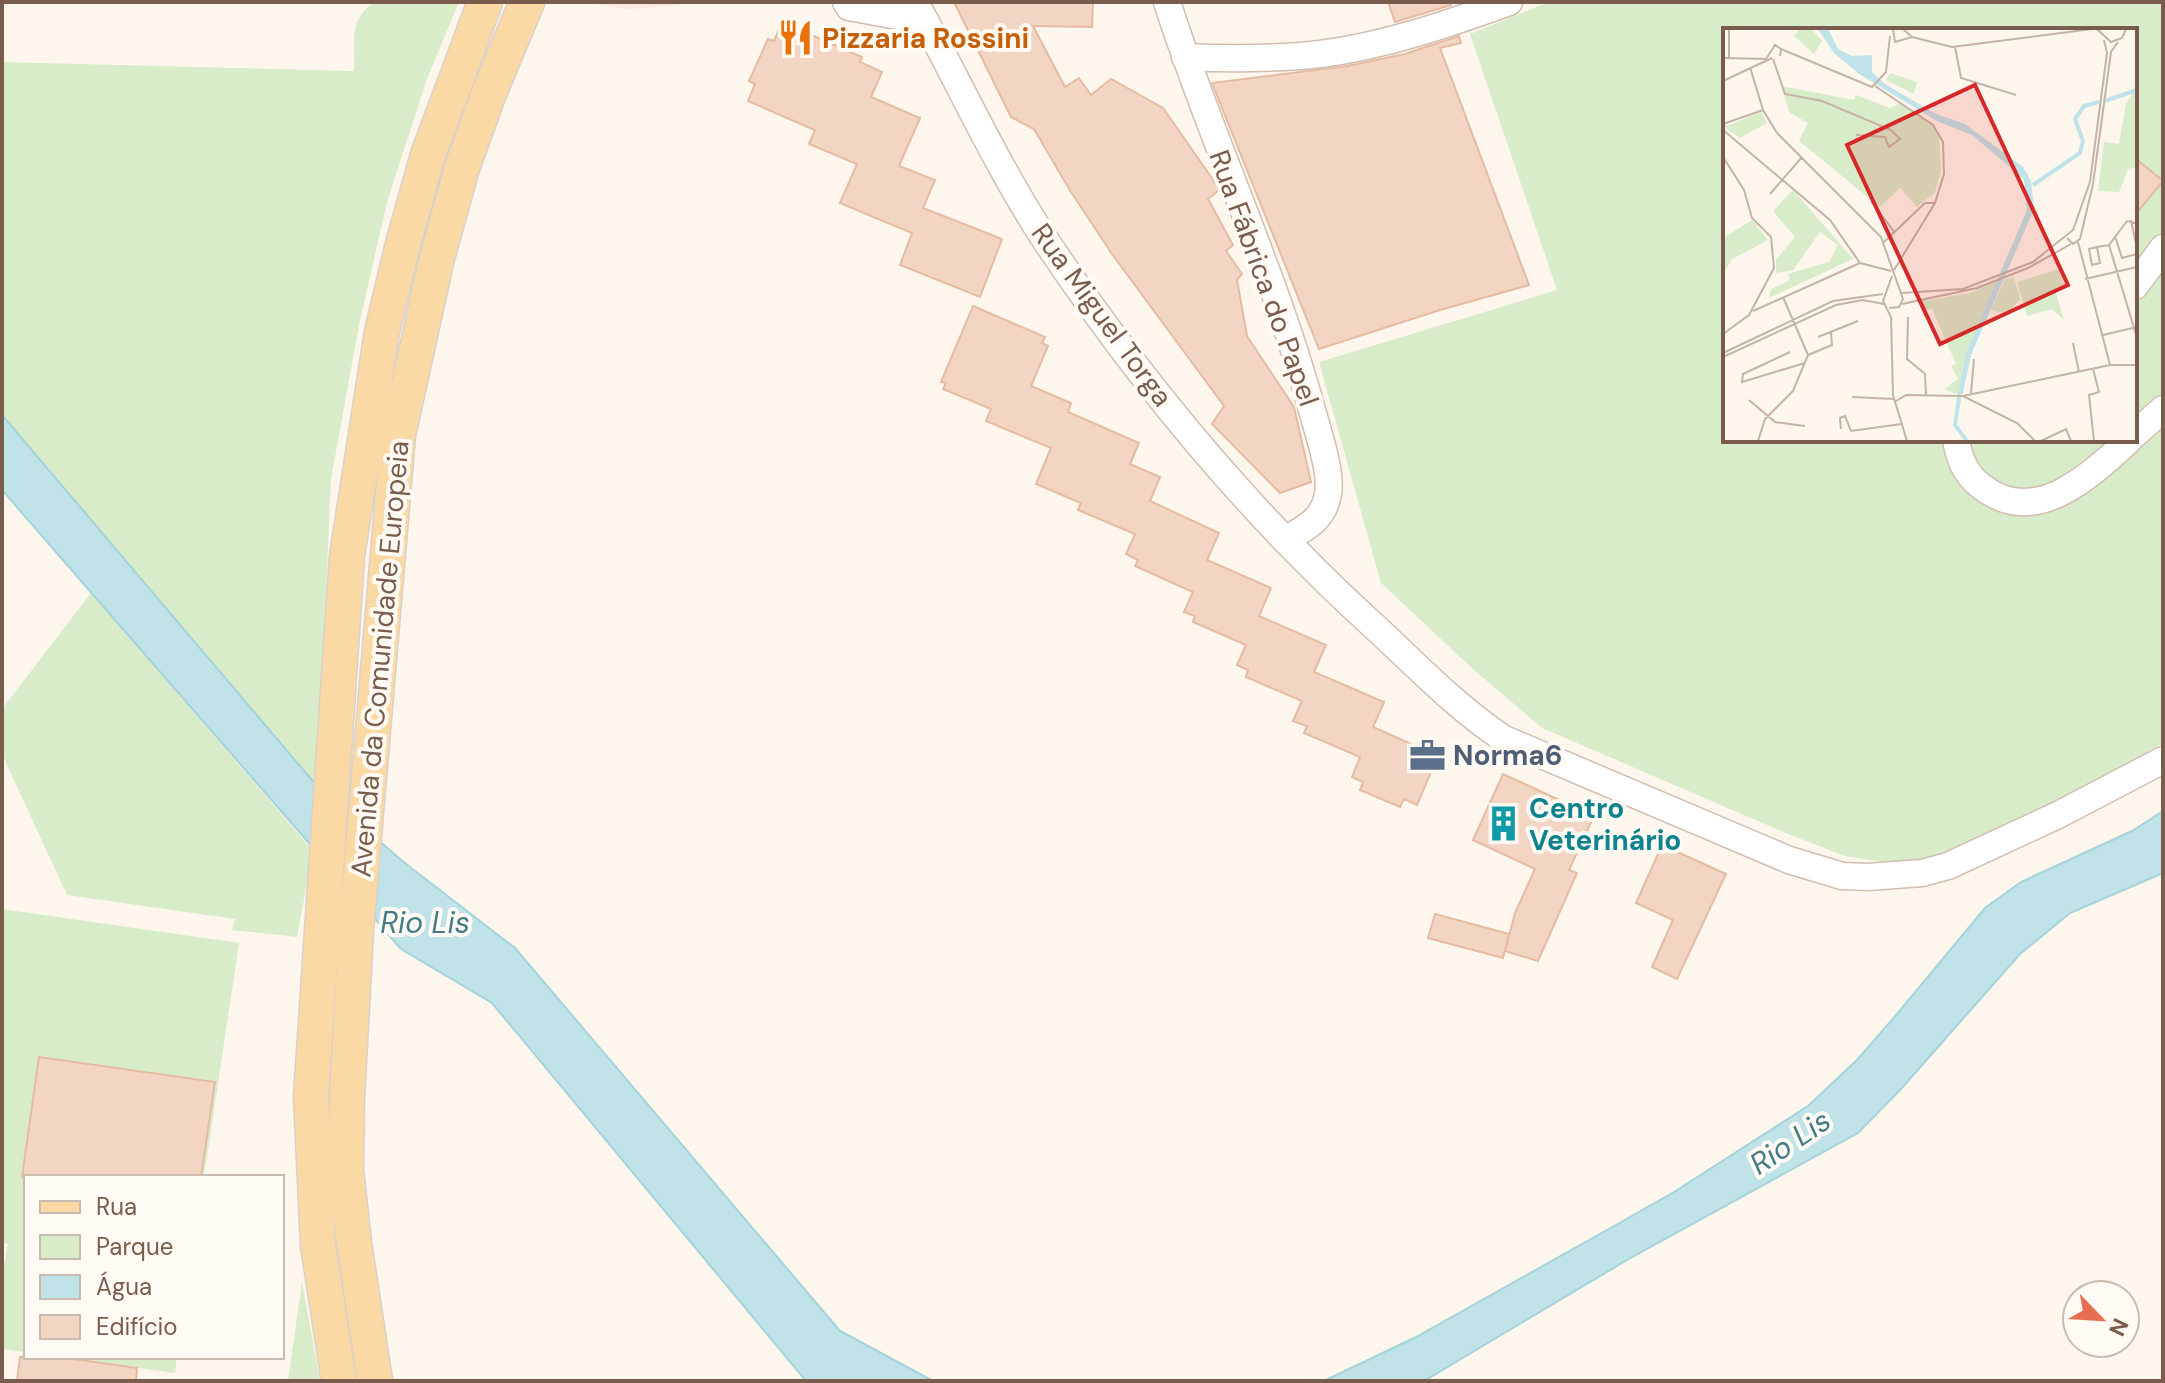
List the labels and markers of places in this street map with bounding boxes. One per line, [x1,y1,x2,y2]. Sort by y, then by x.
restaurant icon: Pizzaria Rossini [777,19,815,57]
place label: Pizzaria Rossini [822,20,1029,57]
office icon: Norma6 [1408,736,1446,774]
place label: Norma6 [1453,737,1562,774]
place label: Centro Veterinário [1529,790,1681,859]
building icon: Centro Veterinário [1484,805,1522,843]

